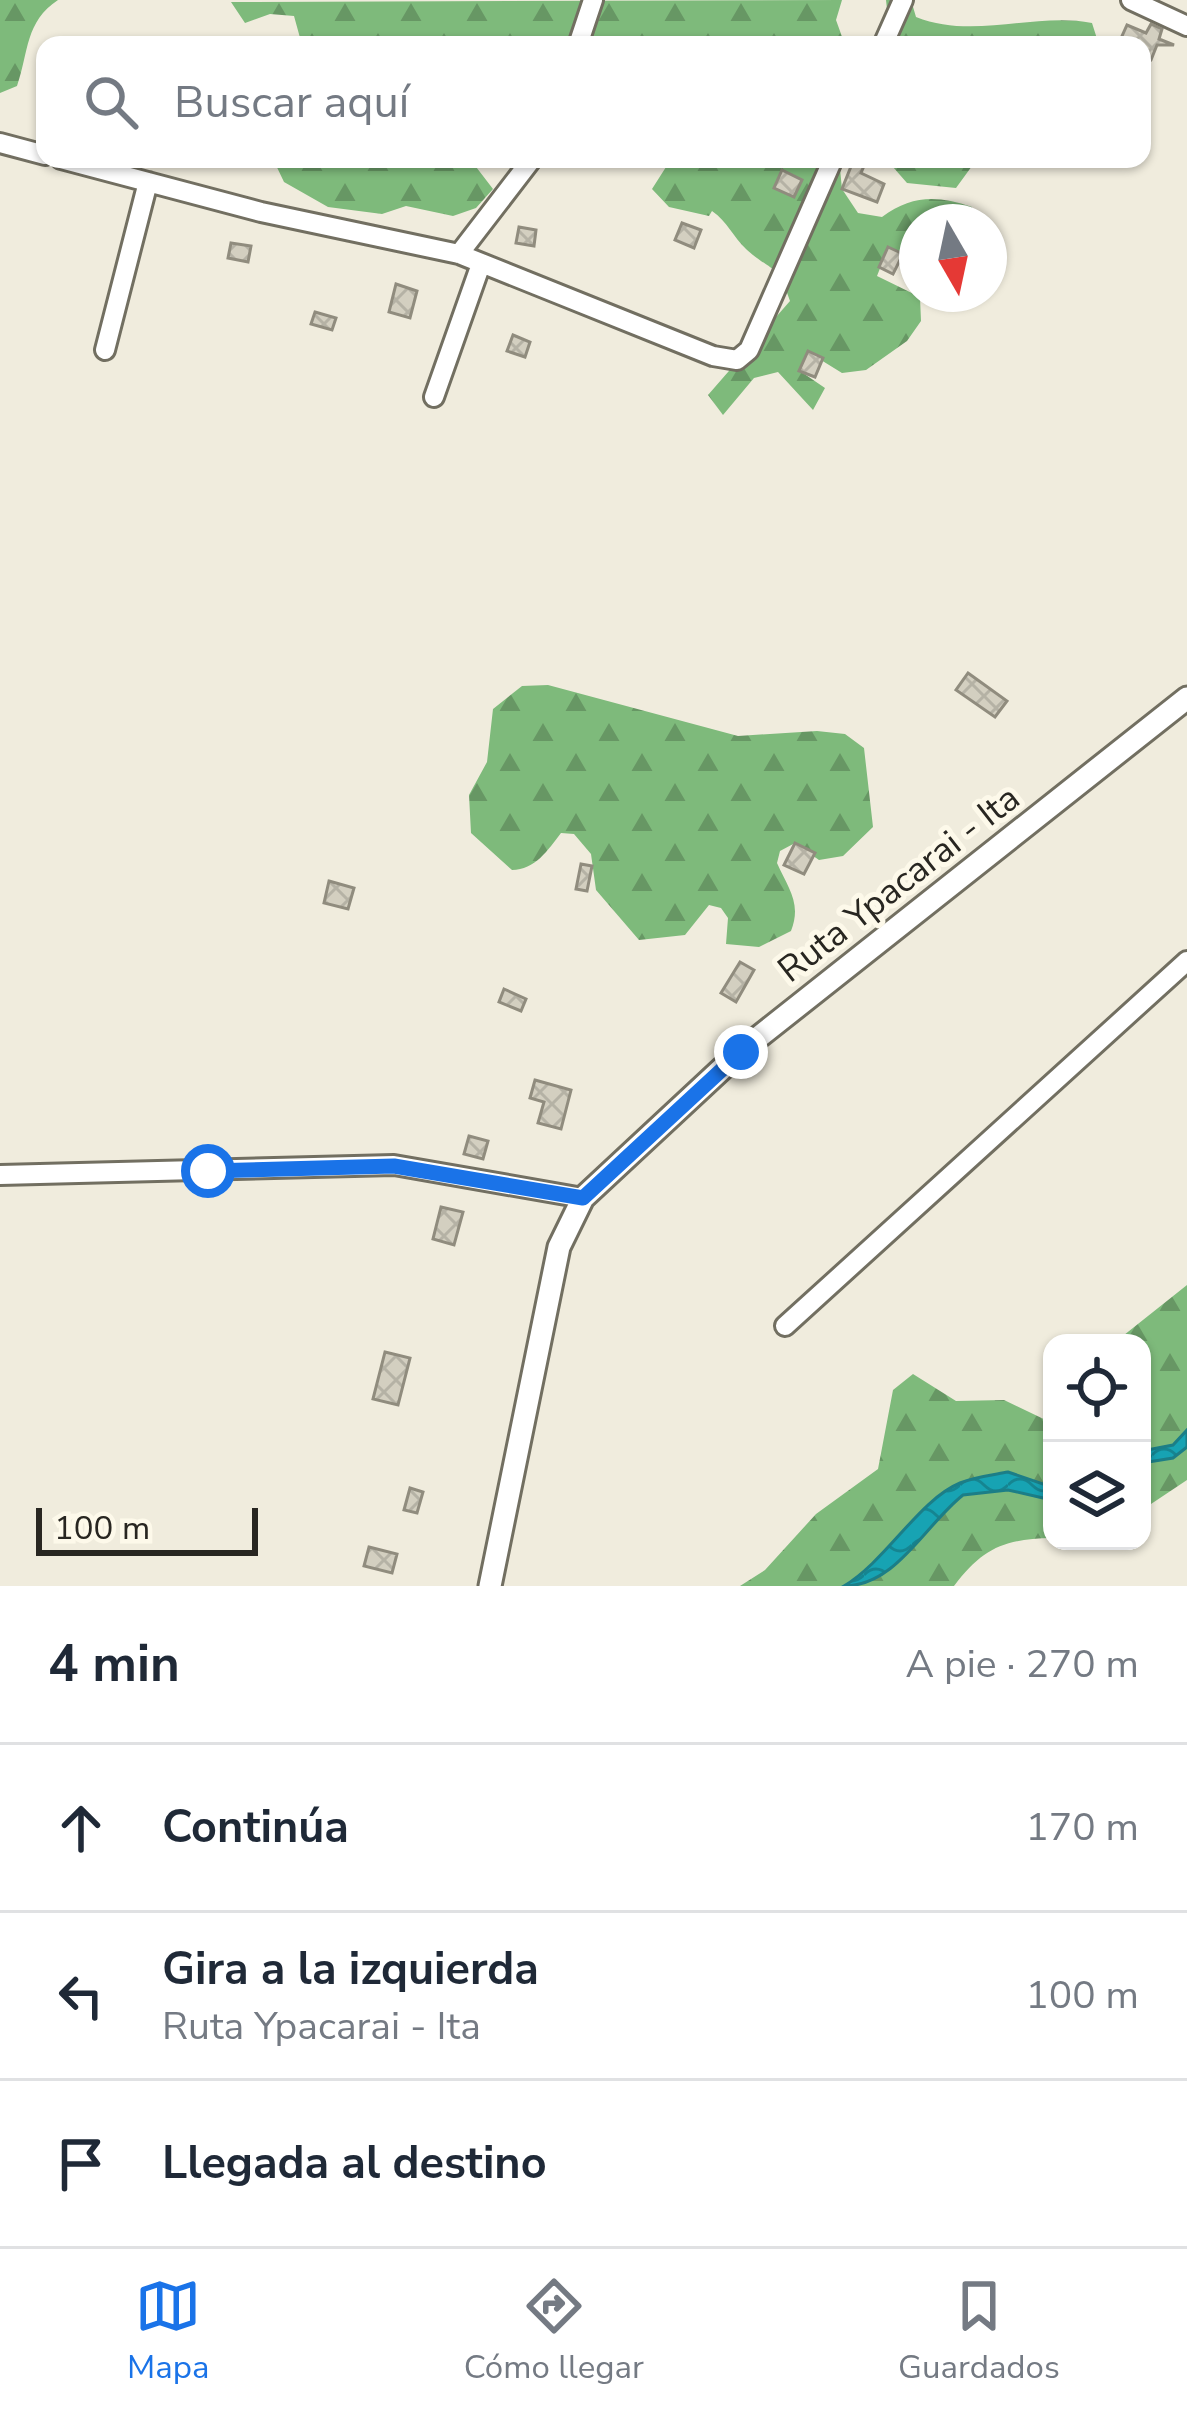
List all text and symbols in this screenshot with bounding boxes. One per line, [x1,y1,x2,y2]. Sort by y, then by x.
search box [36,36,1151,168]
icon: search [78,69,144,135]
text: Buscar aquí [174,72,409,133]
north arrow [899,204,1007,312]
street label: Ruta Ypacarai - Ita [768,774,1030,994]
route end [714,1025,768,1079]
route start [181,1144,235,1198]
map controls [1043,1334,1151,1550]
button: locate [1043,1334,1151,1442]
button: layers [1043,1442,1151,1550]
scale bar [36,1502,258,1555]
text: 100 m [54,1506,150,1551]
text: 4 min [48,1629,180,1699]
text: A pie · 270 m [905,1638,1139,1691]
icon: ahead [48,1795,114,1861]
text: Continúa [162,1797,349,1858]
text: 170 m [1025,1801,1139,1854]
text: Gira a la izquierda [162,1939,539,2000]
icon: left [48,1963,114,2029]
text: 100 m [1025,1969,1139,2022]
text: Ruta Ypacarai - Ita [162,2000,481,2053]
icon: arrive [48,2131,114,2197]
text: Llegada al destino [162,2133,547,2194]
tab: Mapa [127,2273,210,2390]
tab: Cómo llegar [464,2273,644,2390]
tab: Guardados [898,2273,1060,2390]

